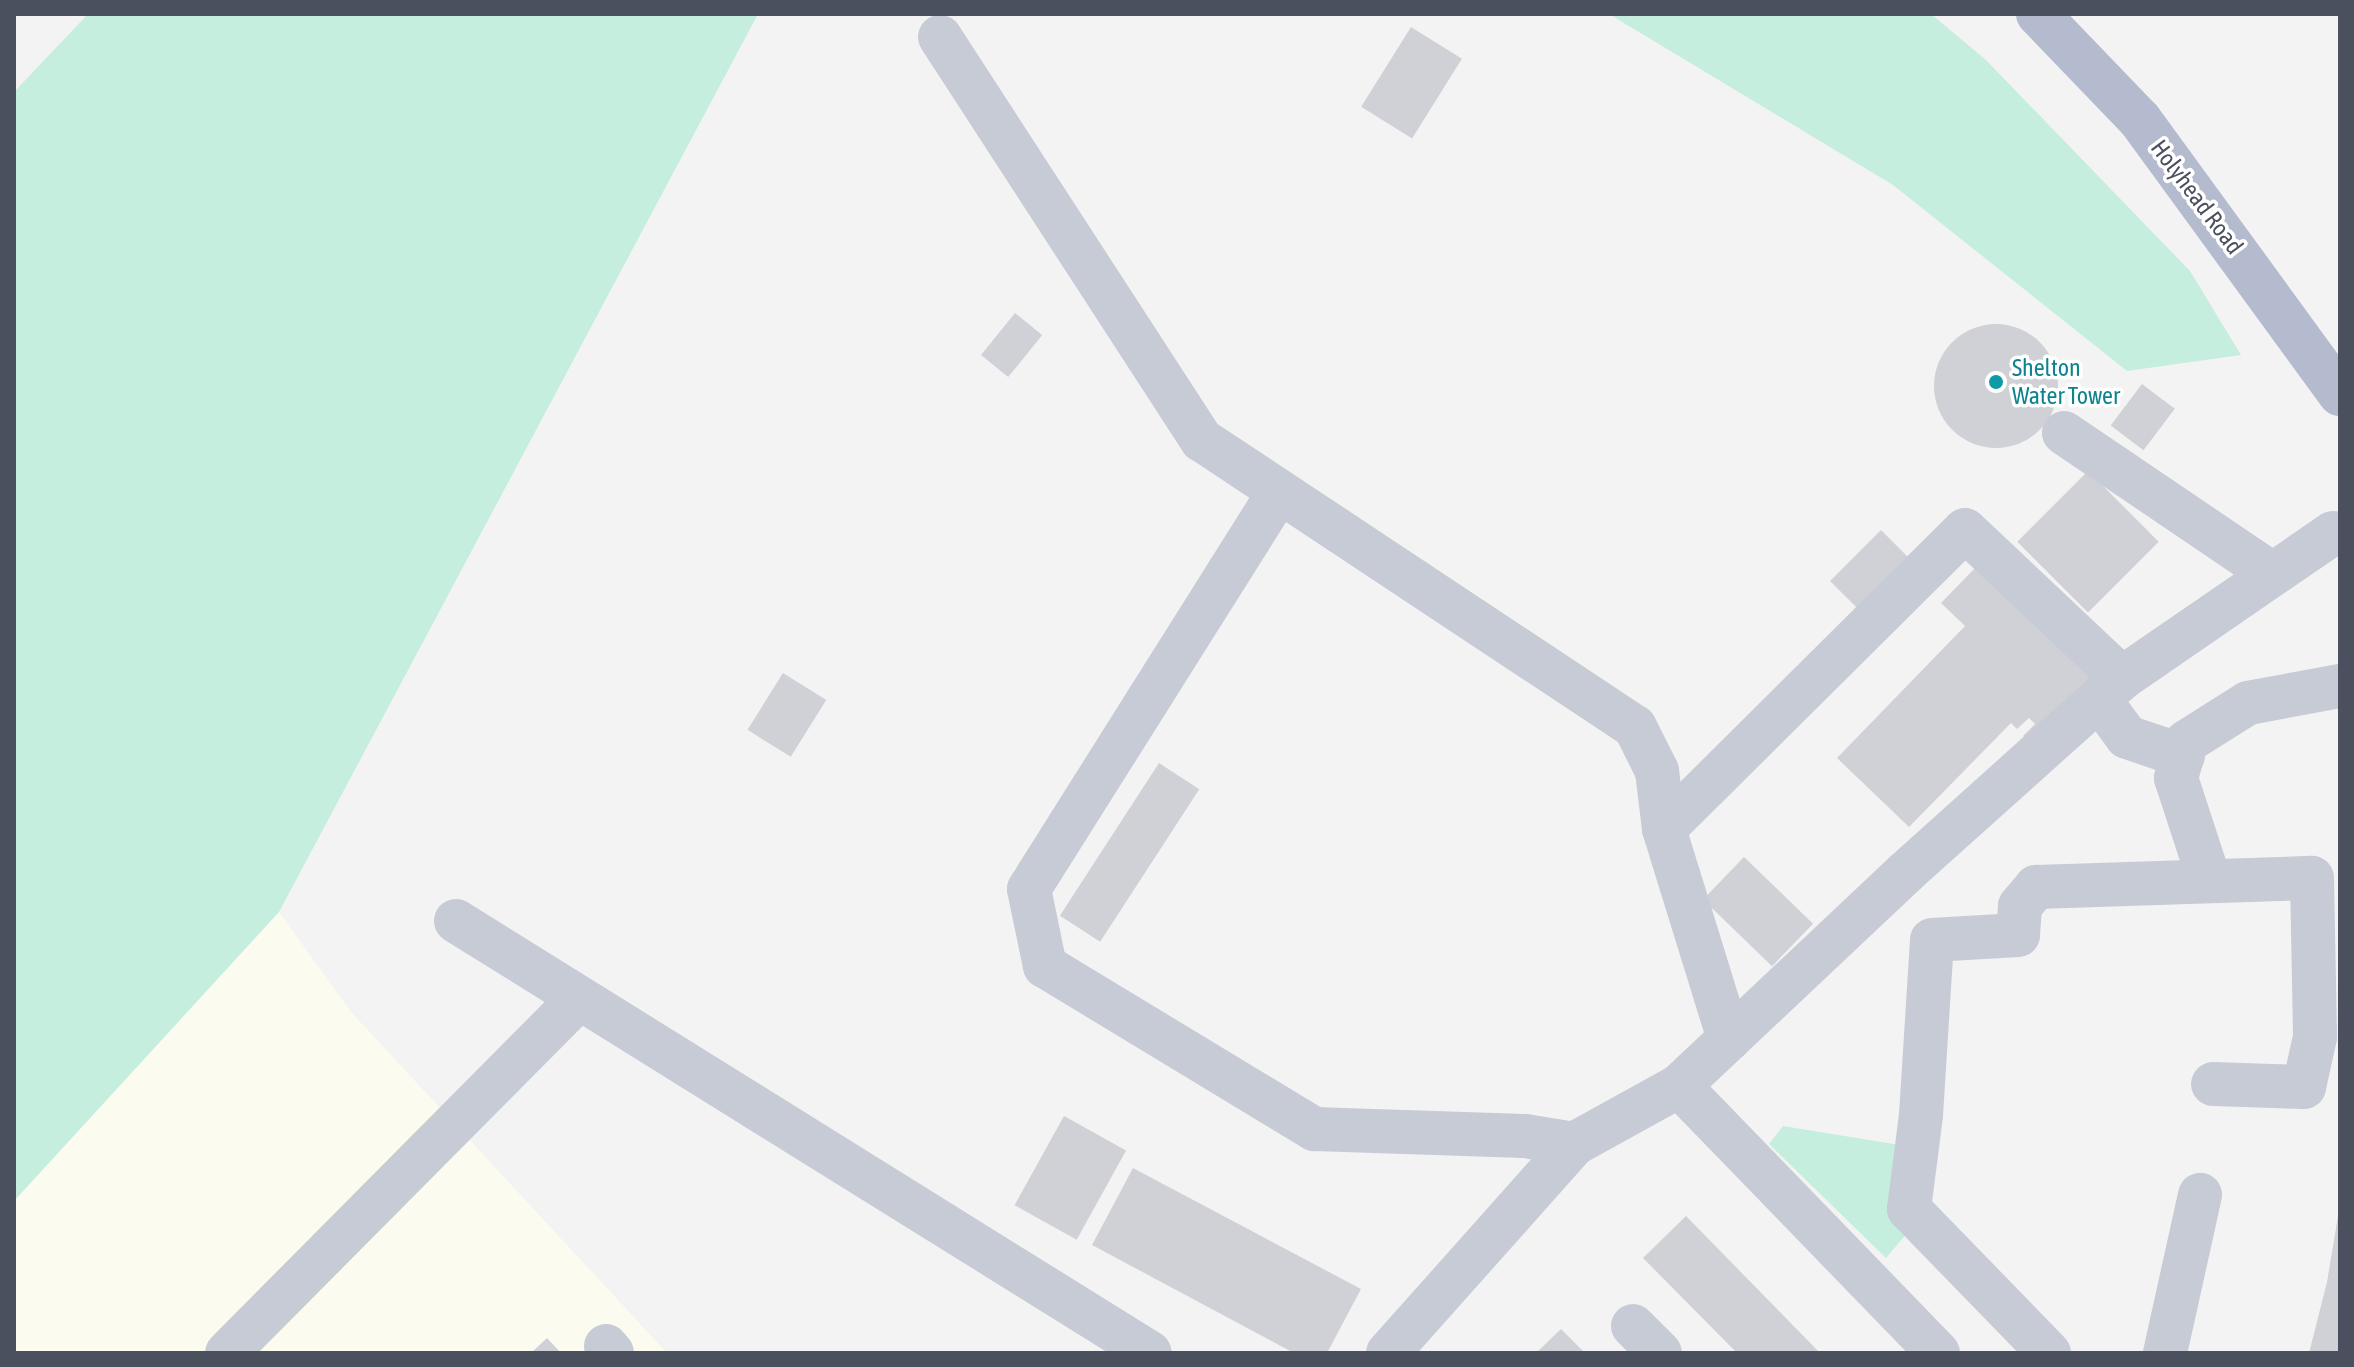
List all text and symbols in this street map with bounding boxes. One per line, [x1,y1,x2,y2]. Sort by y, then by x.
street label: Holyhead Road [2145,134,2249,260]
place label: Shelton Water Tower [2012,354,2120,410]
marker: Shelton Water Tower [1987,373,2005,391]

